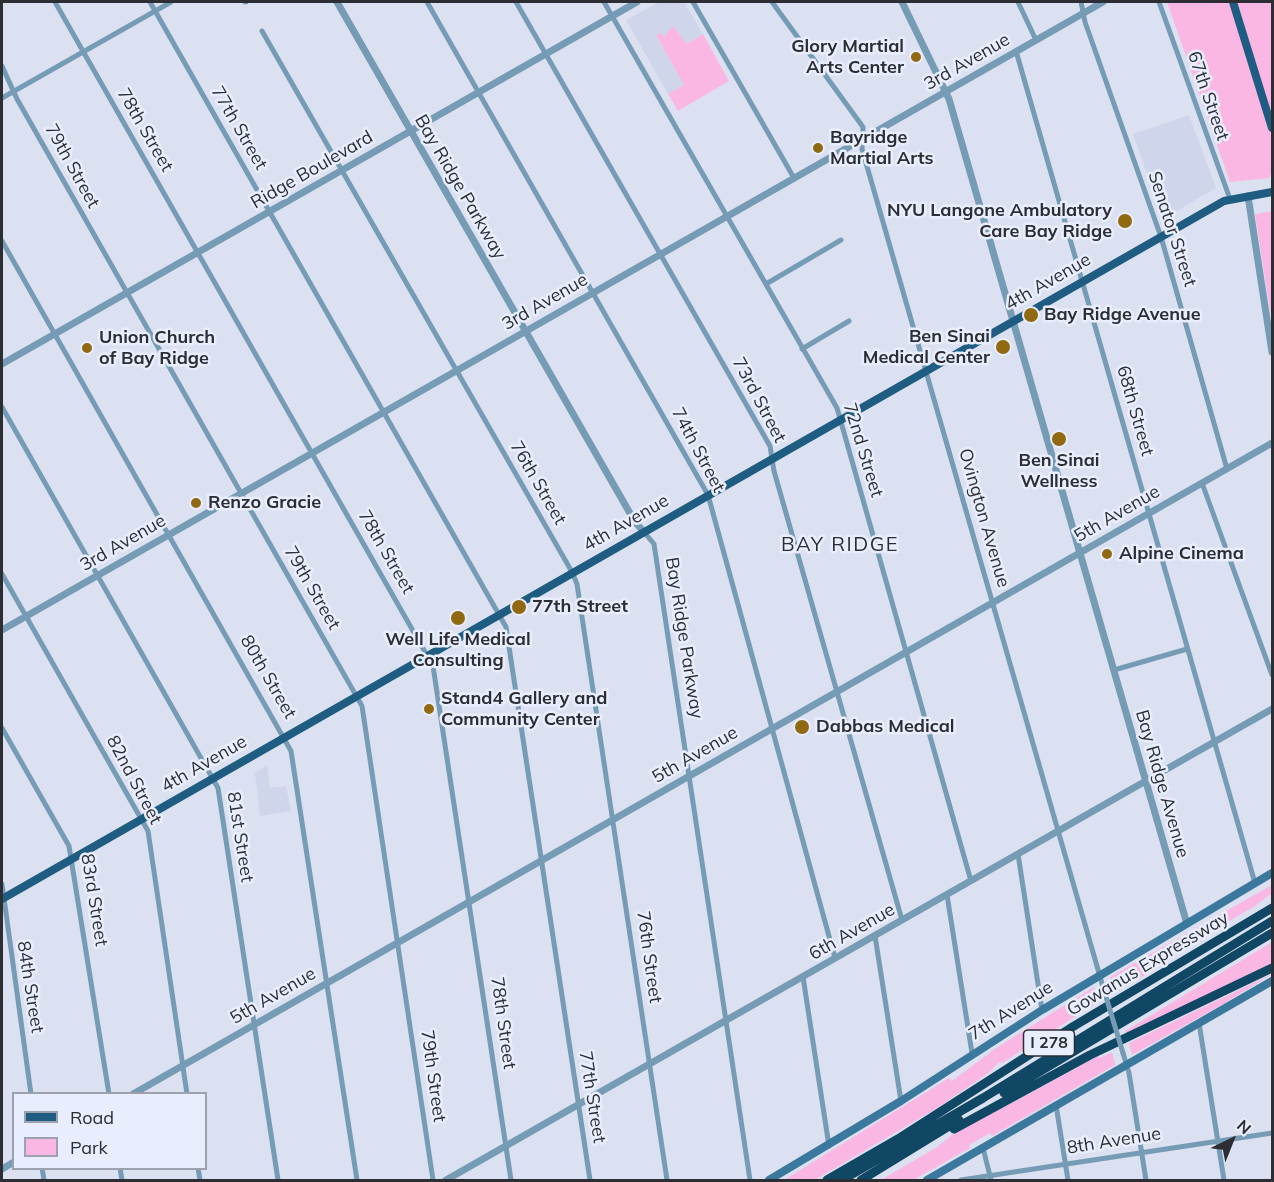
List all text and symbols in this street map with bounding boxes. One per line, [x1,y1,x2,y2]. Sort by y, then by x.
street label: 3rd Avenue [920,29,1014,95]
place label: Glory Martial Arts Center [791,36,904,78]
street label: 67th Street [1183,49,1233,143]
marker: Glory Martial Arts Center [909,50,923,64]
street label: 77th Street [206,82,272,174]
street label: 78th Street [112,84,178,176]
street label: Bay Ridge Parkway [410,111,510,263]
street label: 79th Street [40,120,104,212]
street label: Ridge Boulevard [247,126,377,214]
place label: Bayridge Martial Arts [830,127,934,170]
marker: Bayridge Martial Arts [811,141,825,155]
street label: Senator Street [1143,169,1201,289]
place label: NYU Langone Ambulatory Care Bay Ridge [887,200,1112,242]
marker: NYU Langone Ambulatory Care Bay Ridge [1116,212,1134,230]
street label: 4th Avenue [1001,249,1095,315]
street label: 3rd Avenue [498,269,592,335]
place label: Bay Ridge Avenue [1044,304,1201,326]
marker: Bay Ridge Avenue [1022,306,1040,324]
place label: Ben Sinai Medical Center [863,326,990,368]
place label: Union Church of Bay Ridge [99,327,215,370]
marker: Ben Sinai Medical Center [994,338,1012,356]
marker: Union Church of Bay Ridge [80,341,94,355]
street label: 73rd Street [728,354,790,446]
street label: 68th Street [1112,363,1158,459]
street label: 72nd Street [838,400,888,500]
street label: 74th Street [667,404,729,496]
marker: Ben Sinai Wellness [1050,430,1068,448]
street label: 76th Street [505,437,571,529]
street label: Ovington Avenue [954,446,1014,590]
place label: Ben Sinai Wellness [1018,450,1100,492]
street label: 5th Avenue [1070,481,1164,547]
street label: 4th Avenue [579,490,673,556]
place label: Renzo Gracie [208,492,321,514]
marker: Renzo Gracie [189,496,203,510]
street label: 78th Street [353,506,419,598]
street label: 3rd Avenue [76,510,170,576]
district label: BAY RIDGE [781,533,899,557]
street label: 79th Street [279,542,345,634]
place label: Alpine Cinema [1119,543,1244,565]
marker: Alpine Cinema [1100,547,1114,561]
street label: Bay Ridge Parkway [661,556,707,720]
place label: 77th Street [532,596,628,618]
marker: 77th Street [510,598,528,616]
marker: Well Life Medical Consulting [449,609,467,627]
place label: Well Life Medical Consulting [385,629,531,672]
street label: 80th Street [235,631,301,723]
place label: Stand4 Gallery and Community Center [441,688,607,730]
marker: Stand4 Gallery and Community Center [422,702,436,716]
street label: Bay Ridge Avenue [1131,708,1193,860]
place label: Dabbas Medical [816,716,955,738]
marker: Dabbas Medical [793,718,811,736]
street label: 5th Avenue [648,722,742,788]
street label: 4th Avenue [157,731,251,797]
street label: 82nd Street [102,732,166,828]
street label: 81st Street [222,790,258,884]
street label: 83rd Street [76,852,112,948]
street label: 6th Avenue [805,899,899,965]
street label: Gowanus Expressway [1063,907,1233,1021]
street label: 76th Street [632,909,666,1005]
street label: 84th Street [12,939,48,1035]
street label: 5th Avenue [226,963,320,1029]
street label: 78th Street [486,975,520,1071]
street label: 7th Avenue [965,977,1057,1045]
street label: 79th Street [416,1028,450,1124]
road number: I 278 [1024,1030,1074,1056]
street label: 77th Street [574,1049,610,1145]
legend [12,1092,207,1170]
text: Road [70,1106,114,1129]
north arrow [1202,1110,1262,1170]
text: N [1233,1115,1256,1138]
street label: 8th Avenue [1065,1123,1163,1159]
text: Park [70,1136,108,1159]

